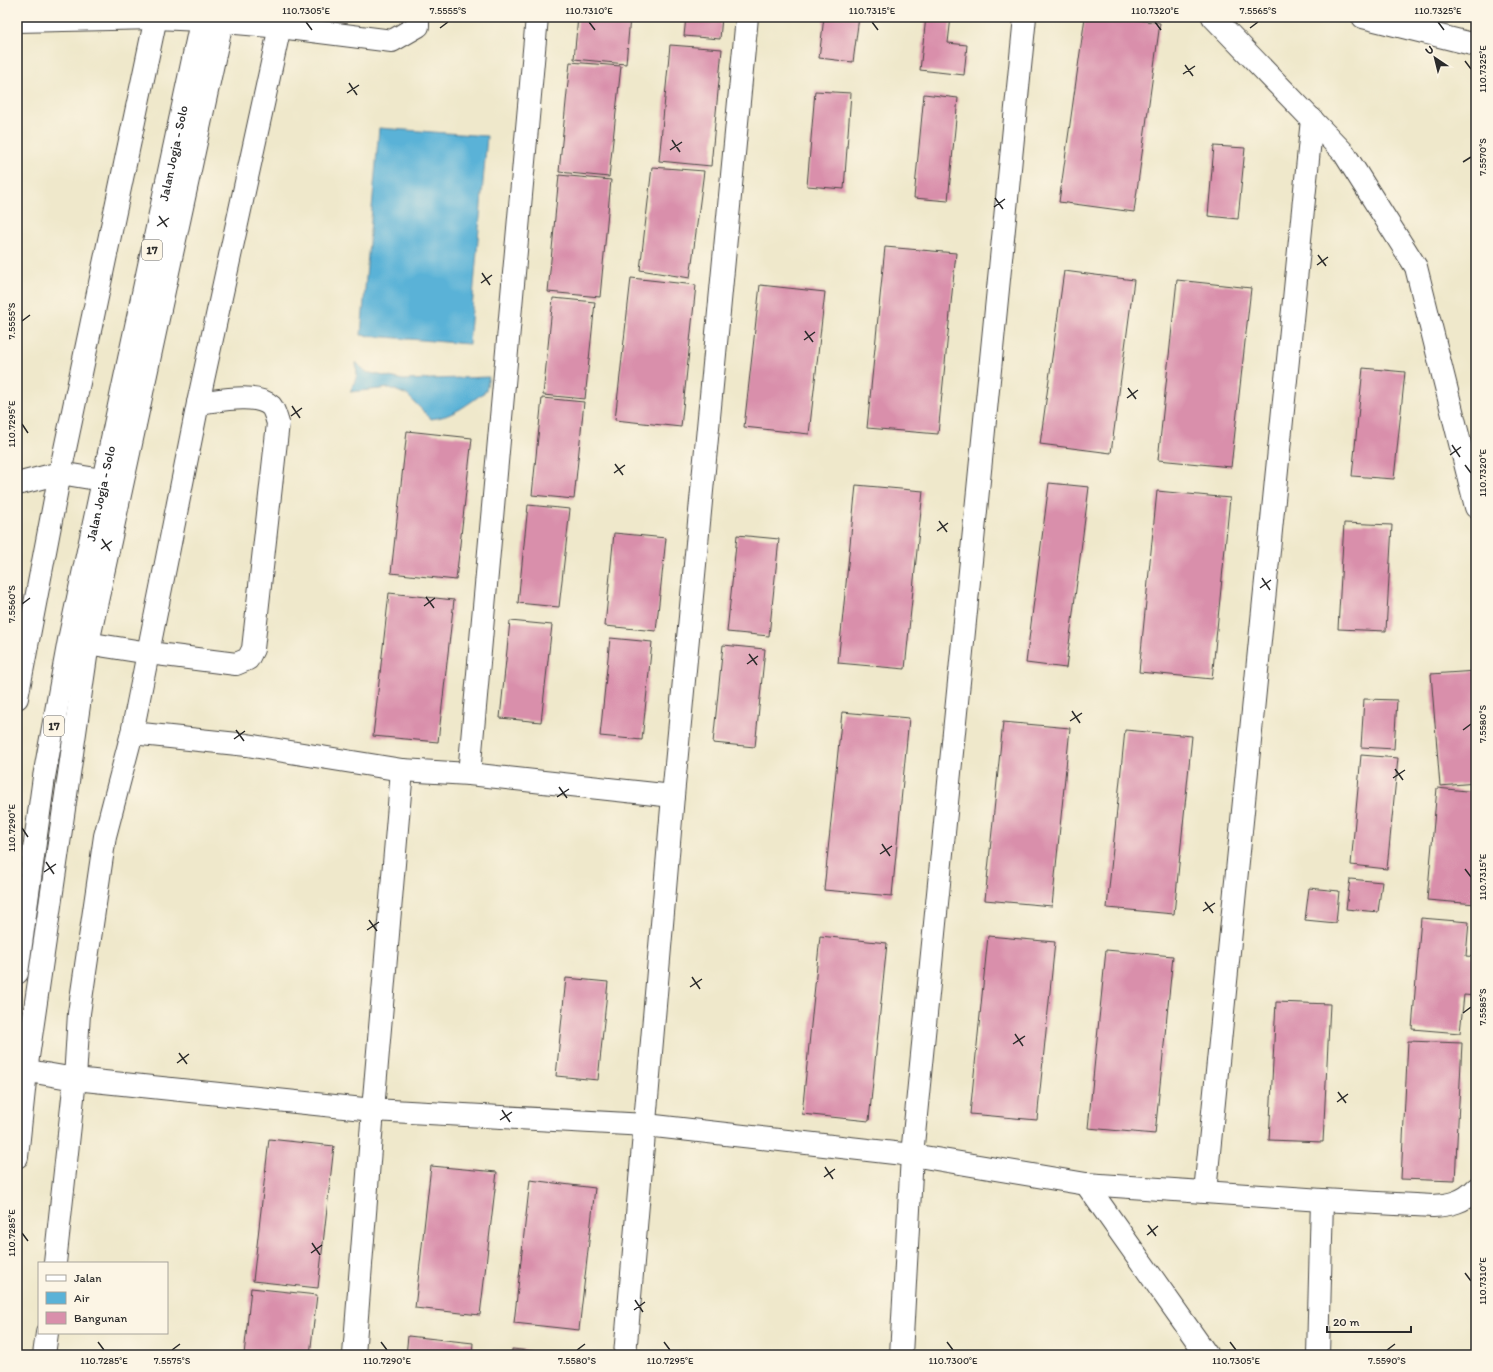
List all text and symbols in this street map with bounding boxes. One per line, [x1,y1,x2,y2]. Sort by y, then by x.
text: 110.7305°E [282,4,331,17]
text: 7.5555°S [430,4,467,17]
text: 110.7310°E [565,4,613,17]
text: 110.7315°E [849,4,896,17]
text: 110.7320°E [1131,4,1180,17]
text: 7.5565°S [1239,4,1277,17]
text: 110.7325°E [1414,4,1462,17]
north arrow [1415,38,1455,78]
text: U [1423,43,1436,58]
text: 110.7325°E [1476,45,1489,93]
street label: Jalan Jogja - Solo [155,103,191,202]
text: 7.5570°S [1476,138,1489,176]
road number: 17 [142,240,162,260]
text: 7.5555°S [5,302,18,340]
text: 110.7295°E [5,400,18,448]
street label: Jalan Jogja - Solo [83,444,118,543]
text: 110.7320°E [1476,448,1489,497]
text: 7.5560°S [5,585,18,623]
text: 7.5580°S [1476,705,1489,743]
road number: 17 [44,716,64,736]
text: 110.7290°E [5,804,18,852]
text: 110.7315°E [1476,853,1489,900]
text: 7.5585°S [1476,988,1489,1026]
text: 110.7285°E [5,1209,18,1257]
text: 110.7310°E [1476,1257,1489,1305]
legend [38,1262,168,1334]
text: Jalan [74,1271,102,1285]
text: Air [74,1291,90,1305]
scale bar [1327,1308,1411,1334]
text: Bangunan [74,1311,127,1325]
text: 20 m [1333,1315,1360,1329]
text: 110.7285°E [80,1354,128,1367]
text: 7.5575°S [154,1354,191,1367]
text: 110.7290°E [363,1354,411,1367]
text: 7.5580°S [558,1354,596,1367]
text: 110.7295°E [646,1354,694,1367]
text: 110.7300°E [928,1354,978,1367]
text: 110.7305°E [1212,1354,1261,1367]
text: 7.5590°S [1368,1354,1406,1367]

